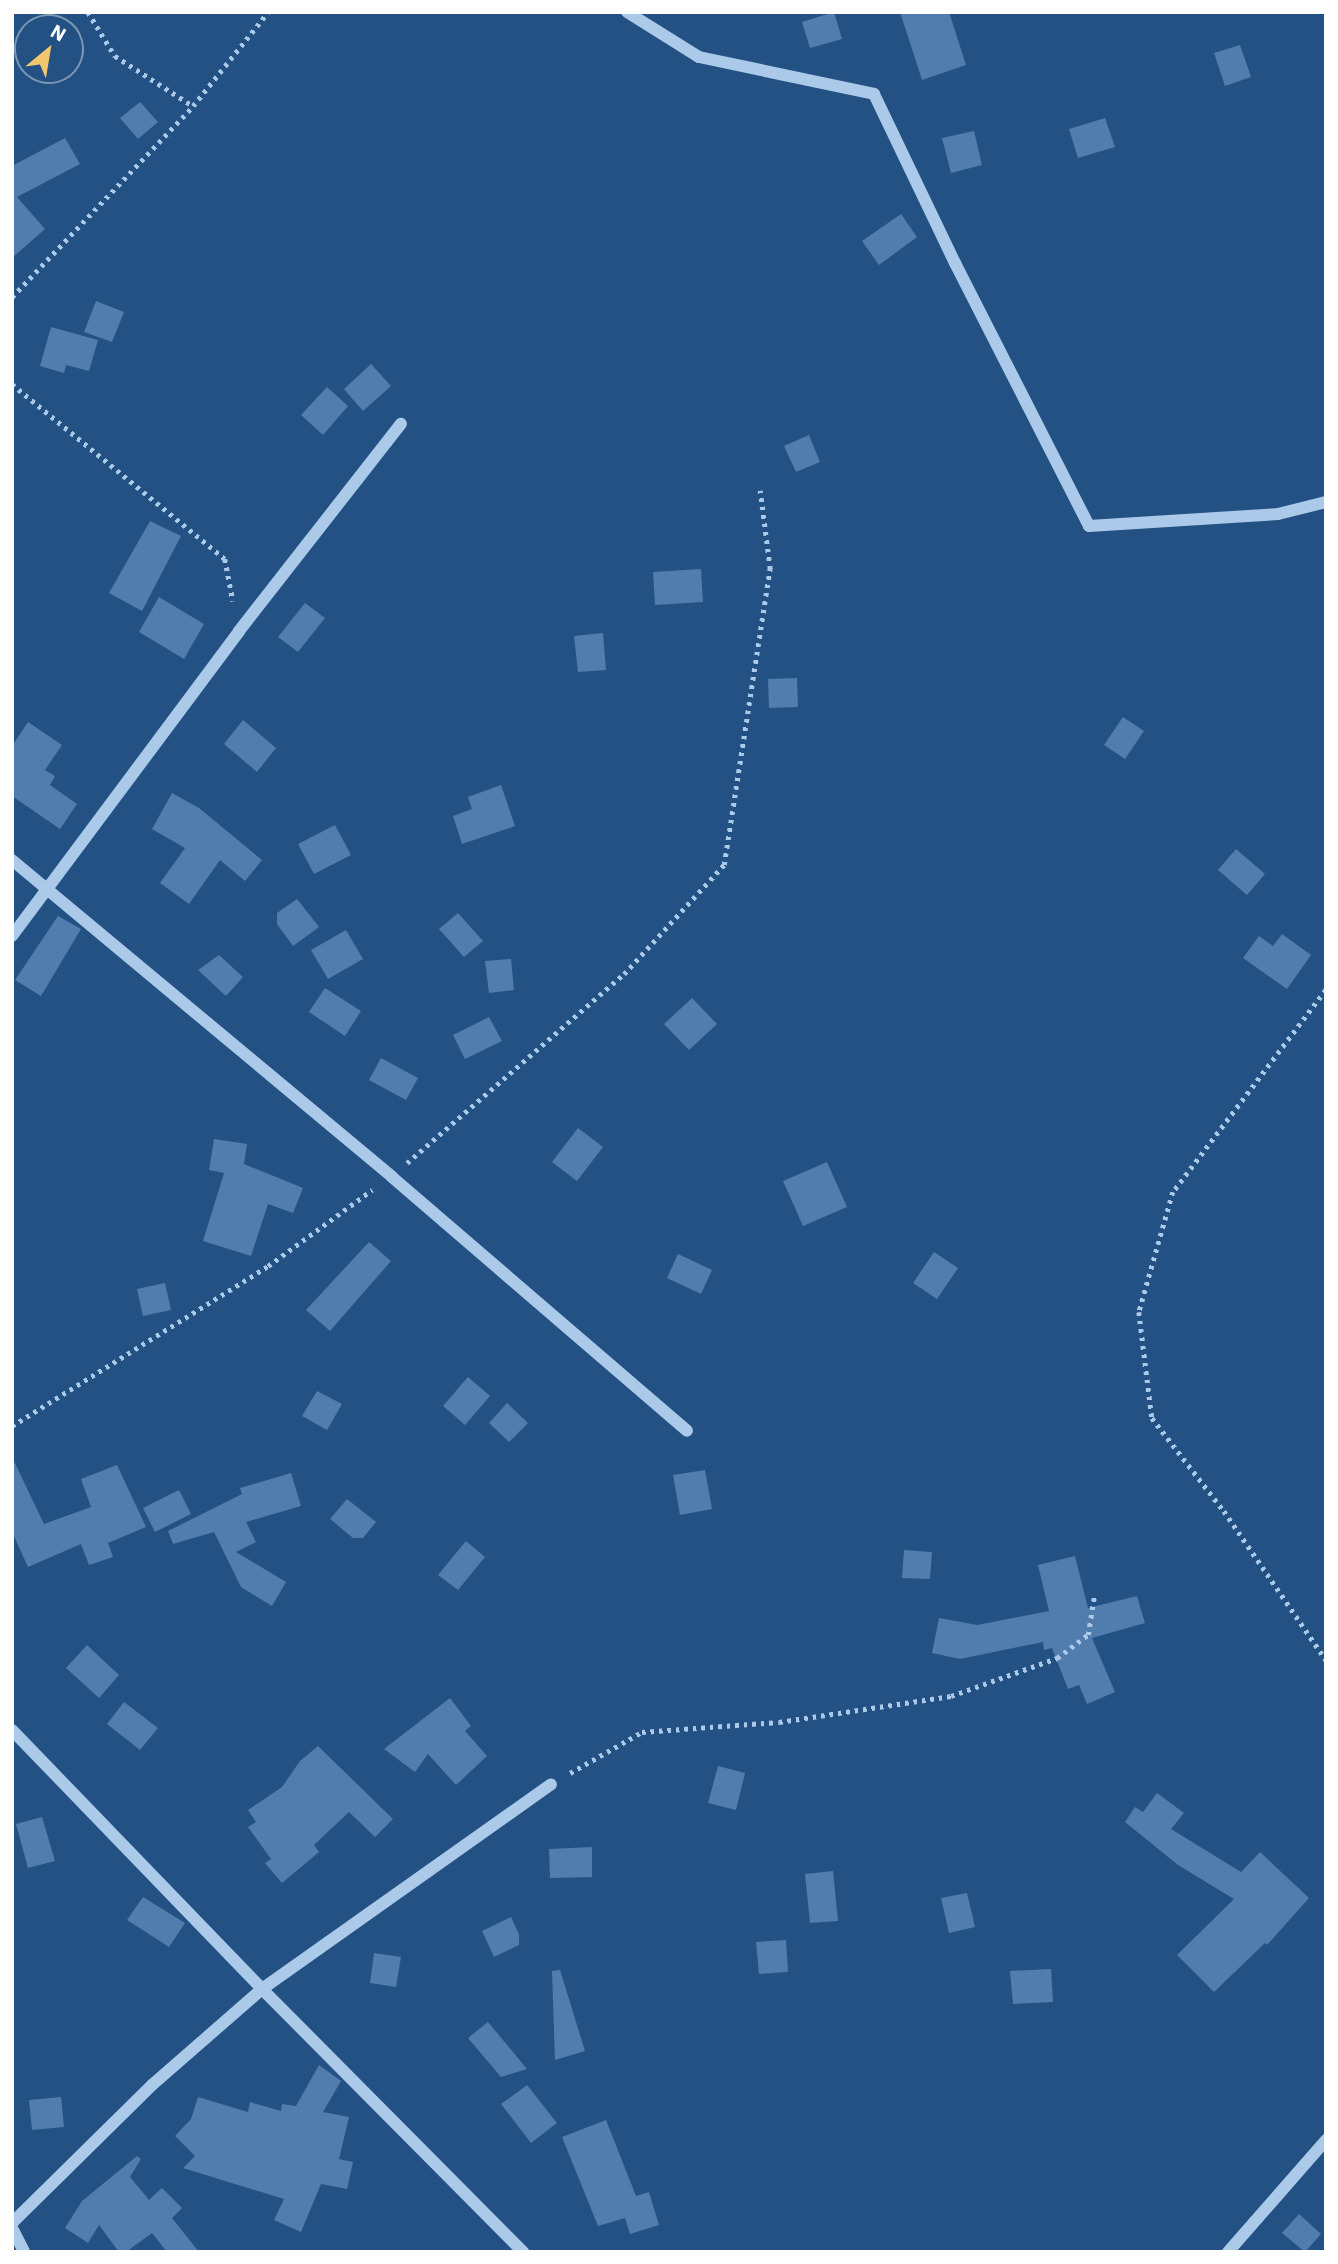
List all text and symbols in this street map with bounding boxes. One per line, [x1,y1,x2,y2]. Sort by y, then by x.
north arrow [14,14,84,84]
text: N [47,19,70,46]

